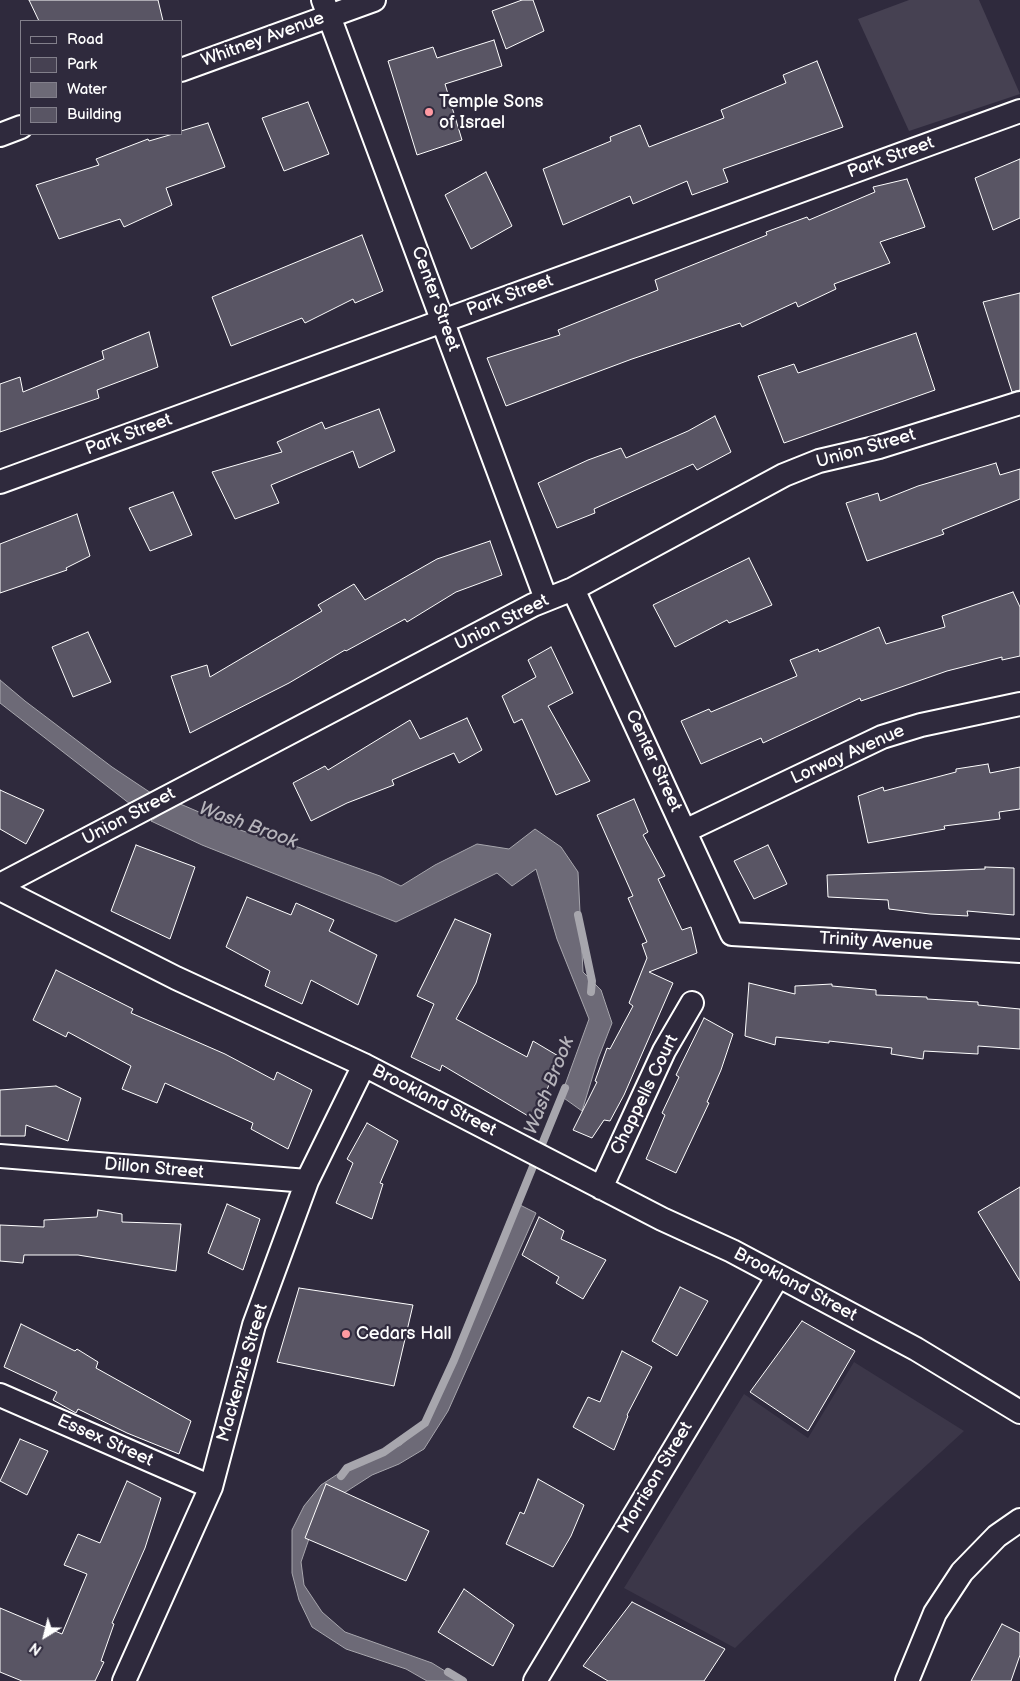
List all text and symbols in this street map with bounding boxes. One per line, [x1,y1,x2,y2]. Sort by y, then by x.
street label: Whitney Avenue [198,8,328,72]
legend [20,20,182,135]
text: Road [67,30,103,49]
text: Park [67,55,97,74]
text: Water [67,80,107,99]
place label: Temple Sons of Israel [439,91,544,134]
text: Building [67,105,122,124]
marker: Temple Sons of Israel [423,106,435,118]
street label: Park Street [845,132,937,184]
street label: Center Street [406,244,464,354]
street label: Park Street [464,270,556,322]
street label: Park Street [83,409,175,461]
street label: Union Street [814,425,918,473]
street label: Union Street [452,590,552,656]
street label: Center Street [620,707,686,815]
street label: Lorway Avenue [788,720,908,790]
street label: Union Street [79,783,179,851]
water label: Wash Brook [196,798,300,854]
street label: Trinity Avenue [819,928,933,956]
street label: Chappells Court [606,1031,684,1159]
water label: Wash Brook [520,1034,580,1138]
street label: Brookland Street [368,1060,500,1142]
street label: Dillon Street [103,1154,205,1184]
street label: Brookland Street [730,1243,860,1327]
street label: Mackenzie Street [213,1302,273,1444]
place label: Cedars Hall [356,1323,452,1345]
marker: Cedars Hall [340,1328,352,1340]
street label: Essex Street [54,1410,156,1472]
street label: Morrison Street [614,1418,698,1538]
north arrow [20,1611,70,1661]
text: N [27,1639,45,1659]

